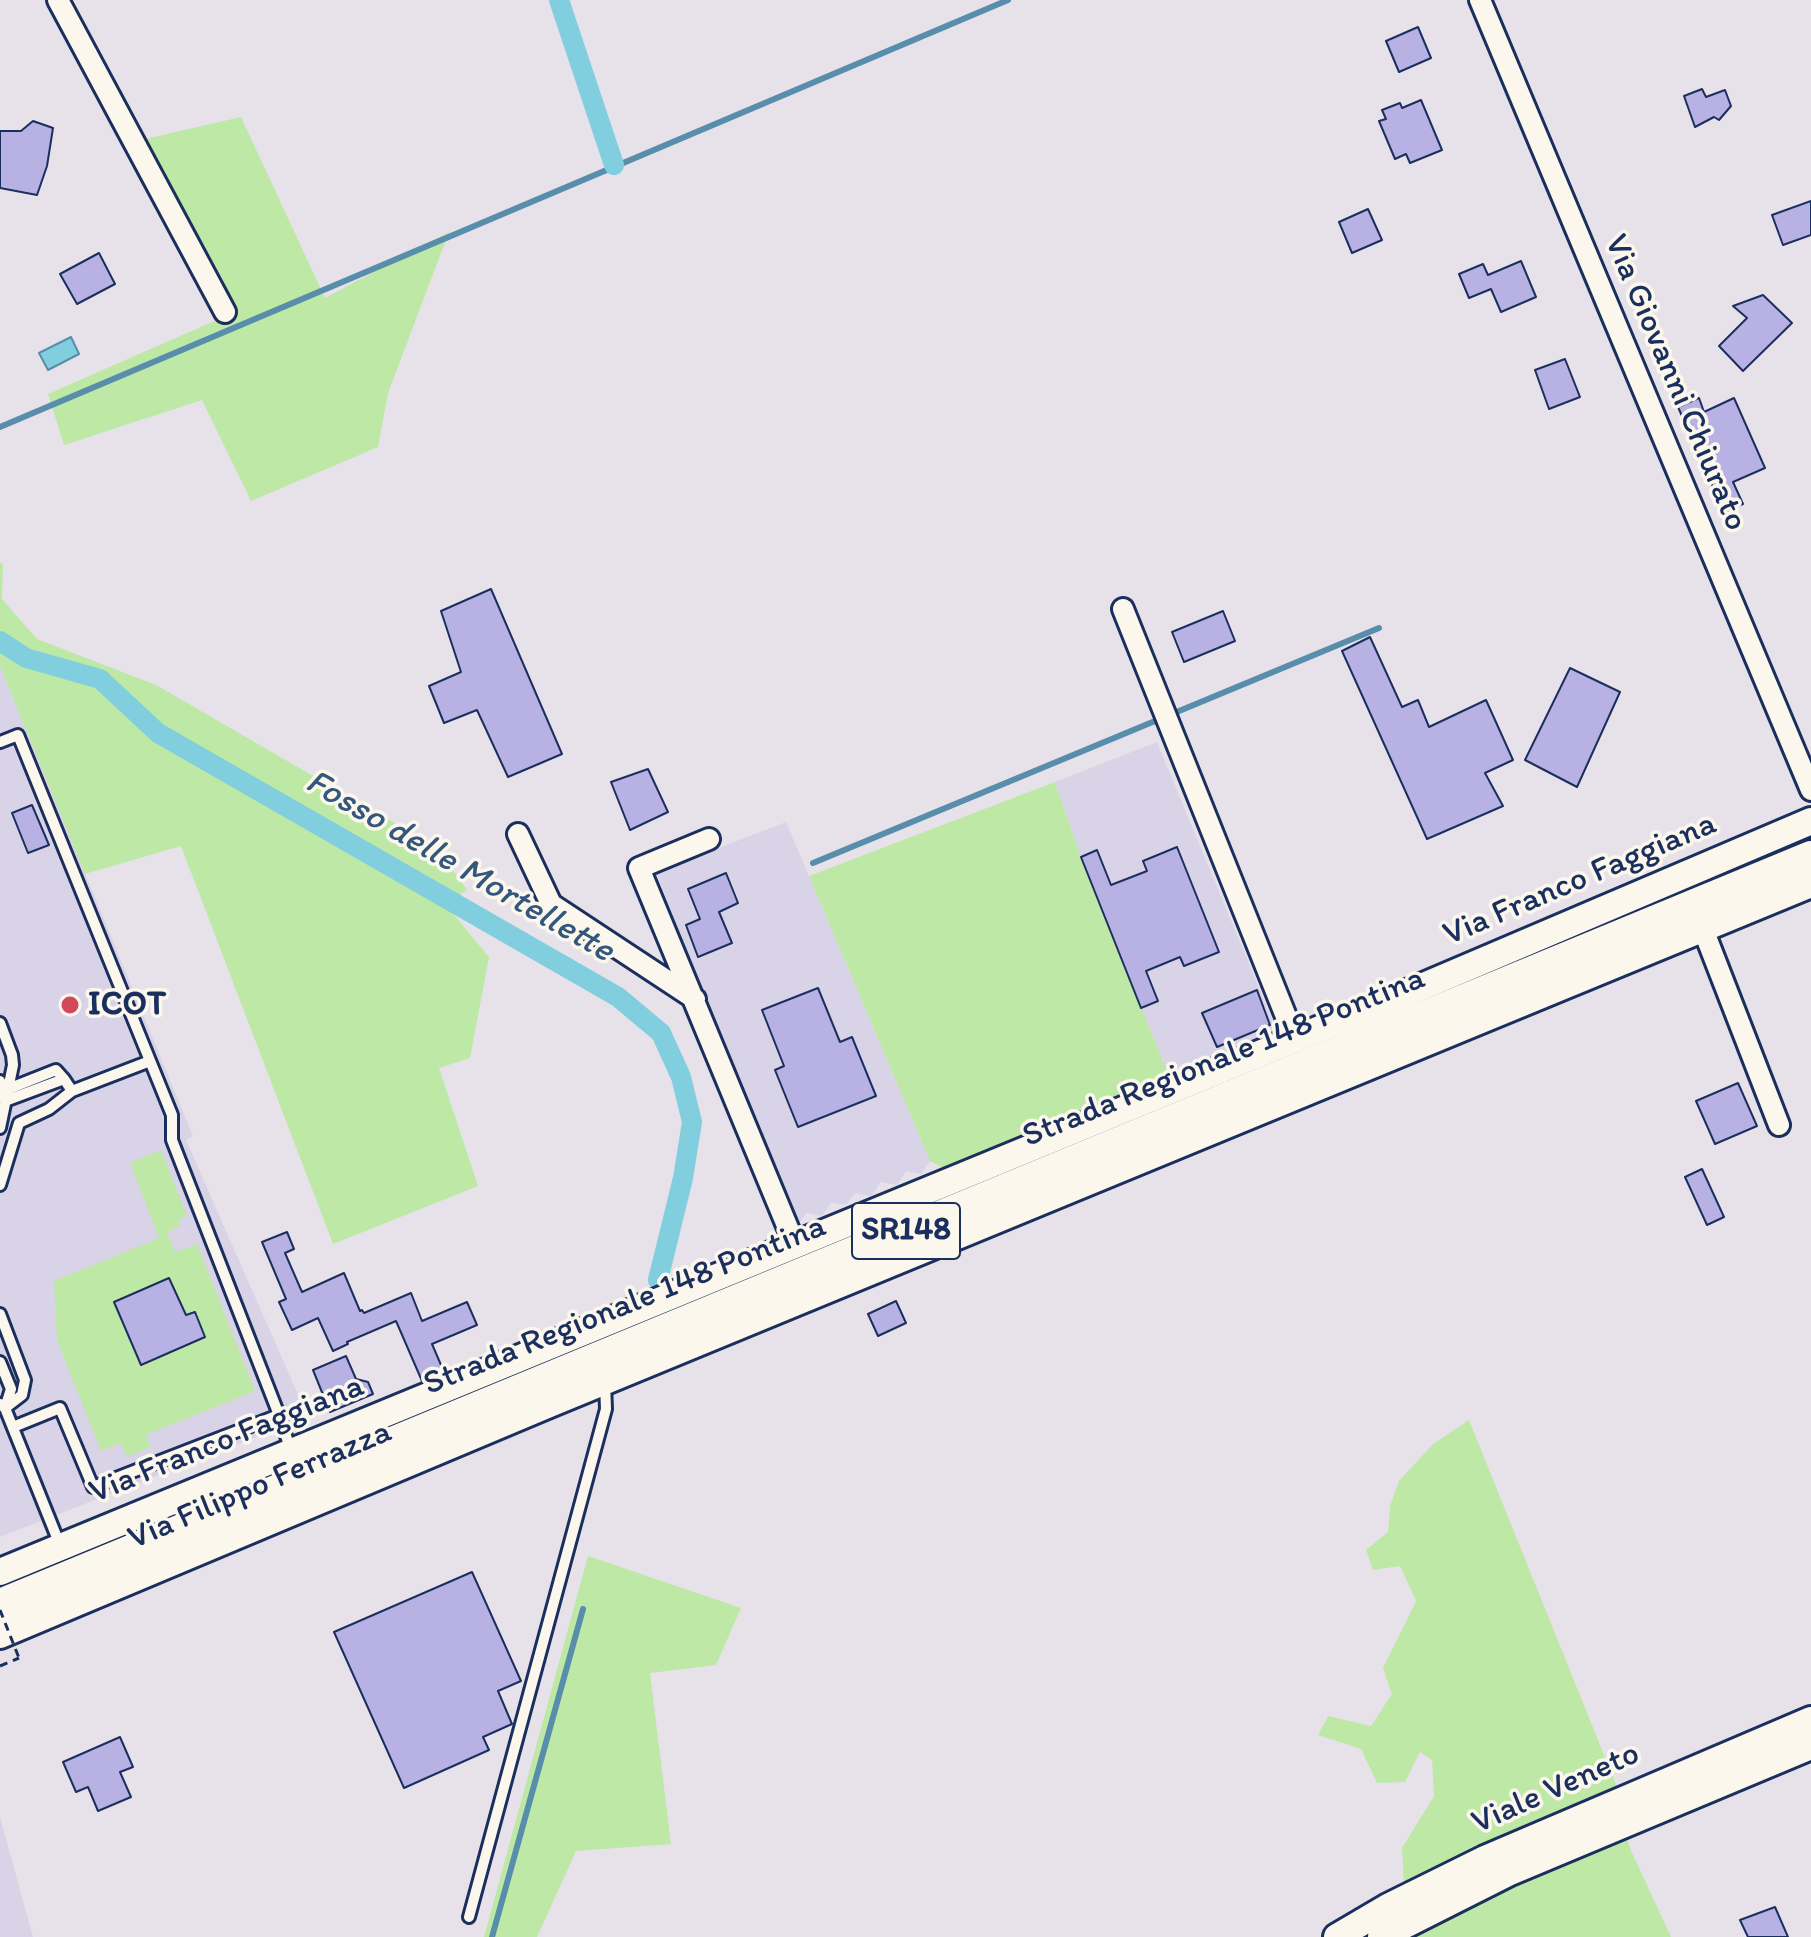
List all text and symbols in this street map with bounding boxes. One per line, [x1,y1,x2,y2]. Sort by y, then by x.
street label: Via Giovanni Chiurato [1594,229,1756,537]
water label: Fosso delle Mortellette [297,761,621,973]
street label: Via Franco Faggiana [1437,804,1723,956]
street label: Strada Regionale 148 Pontina [1017,958,1431,1158]
place label: ICOT [88,985,166,1025]
marker: ICOT [59,994,81,1016]
road number: SR148 [852,1203,960,1259]
street label: Strada Regionale 148 Pontina [418,1206,832,1406]
street label: Via Franco Faggiana [84,1366,370,1514]
street label: Via Filippo Ferrazza [122,1412,398,1560]
street label: Viale Veneto [1466,1734,1646,1844]

